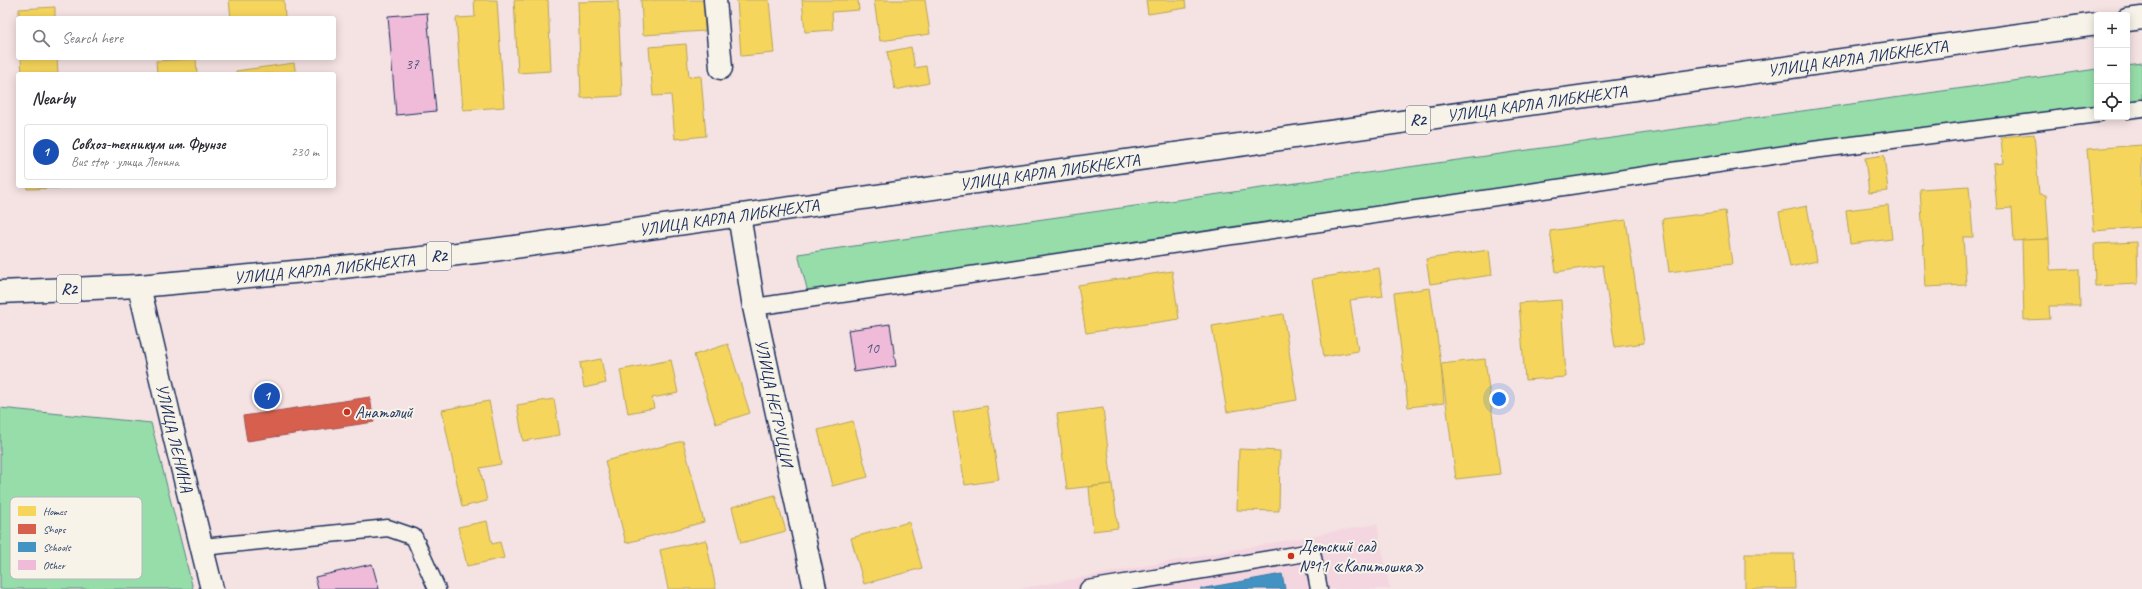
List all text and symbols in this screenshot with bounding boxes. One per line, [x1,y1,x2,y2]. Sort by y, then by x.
map controls [2094,12,2130,120]
button: + [2094,12,2130,48]
search box [16,16,336,60]
icon: search [30,27,52,49]
text: Search here [62,29,123,48]
street label: УЛИЦА КАРЛА ЛИБКНЕХТА [1766,35,1949,81]
button: − [2094,48,2130,84]
house number: 37 [405,55,420,74]
street label: УЛИЦА КАРЛА ЛИБКНЕХТА [1445,80,1628,126]
button: locate [2094,84,2130,120]
text: Nearby [32,88,75,109]
road number: R2 [1406,106,1430,134]
text: Совхоз-техникум им. Фрунзе [71,135,226,154]
text: 1 [43,144,49,160]
text: 230 m [291,144,319,160]
street label: УЛИЦА КАРЛА ЛИБКНЕХТА [958,148,1141,195]
text: Bus stop · улица Ленина [71,154,179,170]
street label: УЛИЦА КАРЛА ЛИБКНЕХТА [637,194,820,240]
road number: R2 [427,242,451,270]
street label: УЛИЦА КАРЛА ЛИБКНЕХТА [233,248,416,288]
road number: R2 [57,275,81,303]
street label: УЛИЦА НЕГРУЦЦИ [751,337,799,471]
house number: 10 [865,339,880,358]
street label: УЛИЦА ЛЕНИНА [152,381,198,495]
pin: 1 [254,381,280,411]
your location [1489,389,1509,409]
place label: Анатолий [355,402,414,423]
marker: Анатолий [342,407,352,417]
legend [10,497,142,579]
text: Homes [43,504,68,518]
text: Shops [43,522,67,536]
place label: Детский сад №11 «Капитошка» [1299,536,1424,577]
text: Schools [43,540,72,554]
marker: Детский сад №11 «Капитошка» [1286,551,1296,561]
text: Other [43,558,66,572]

